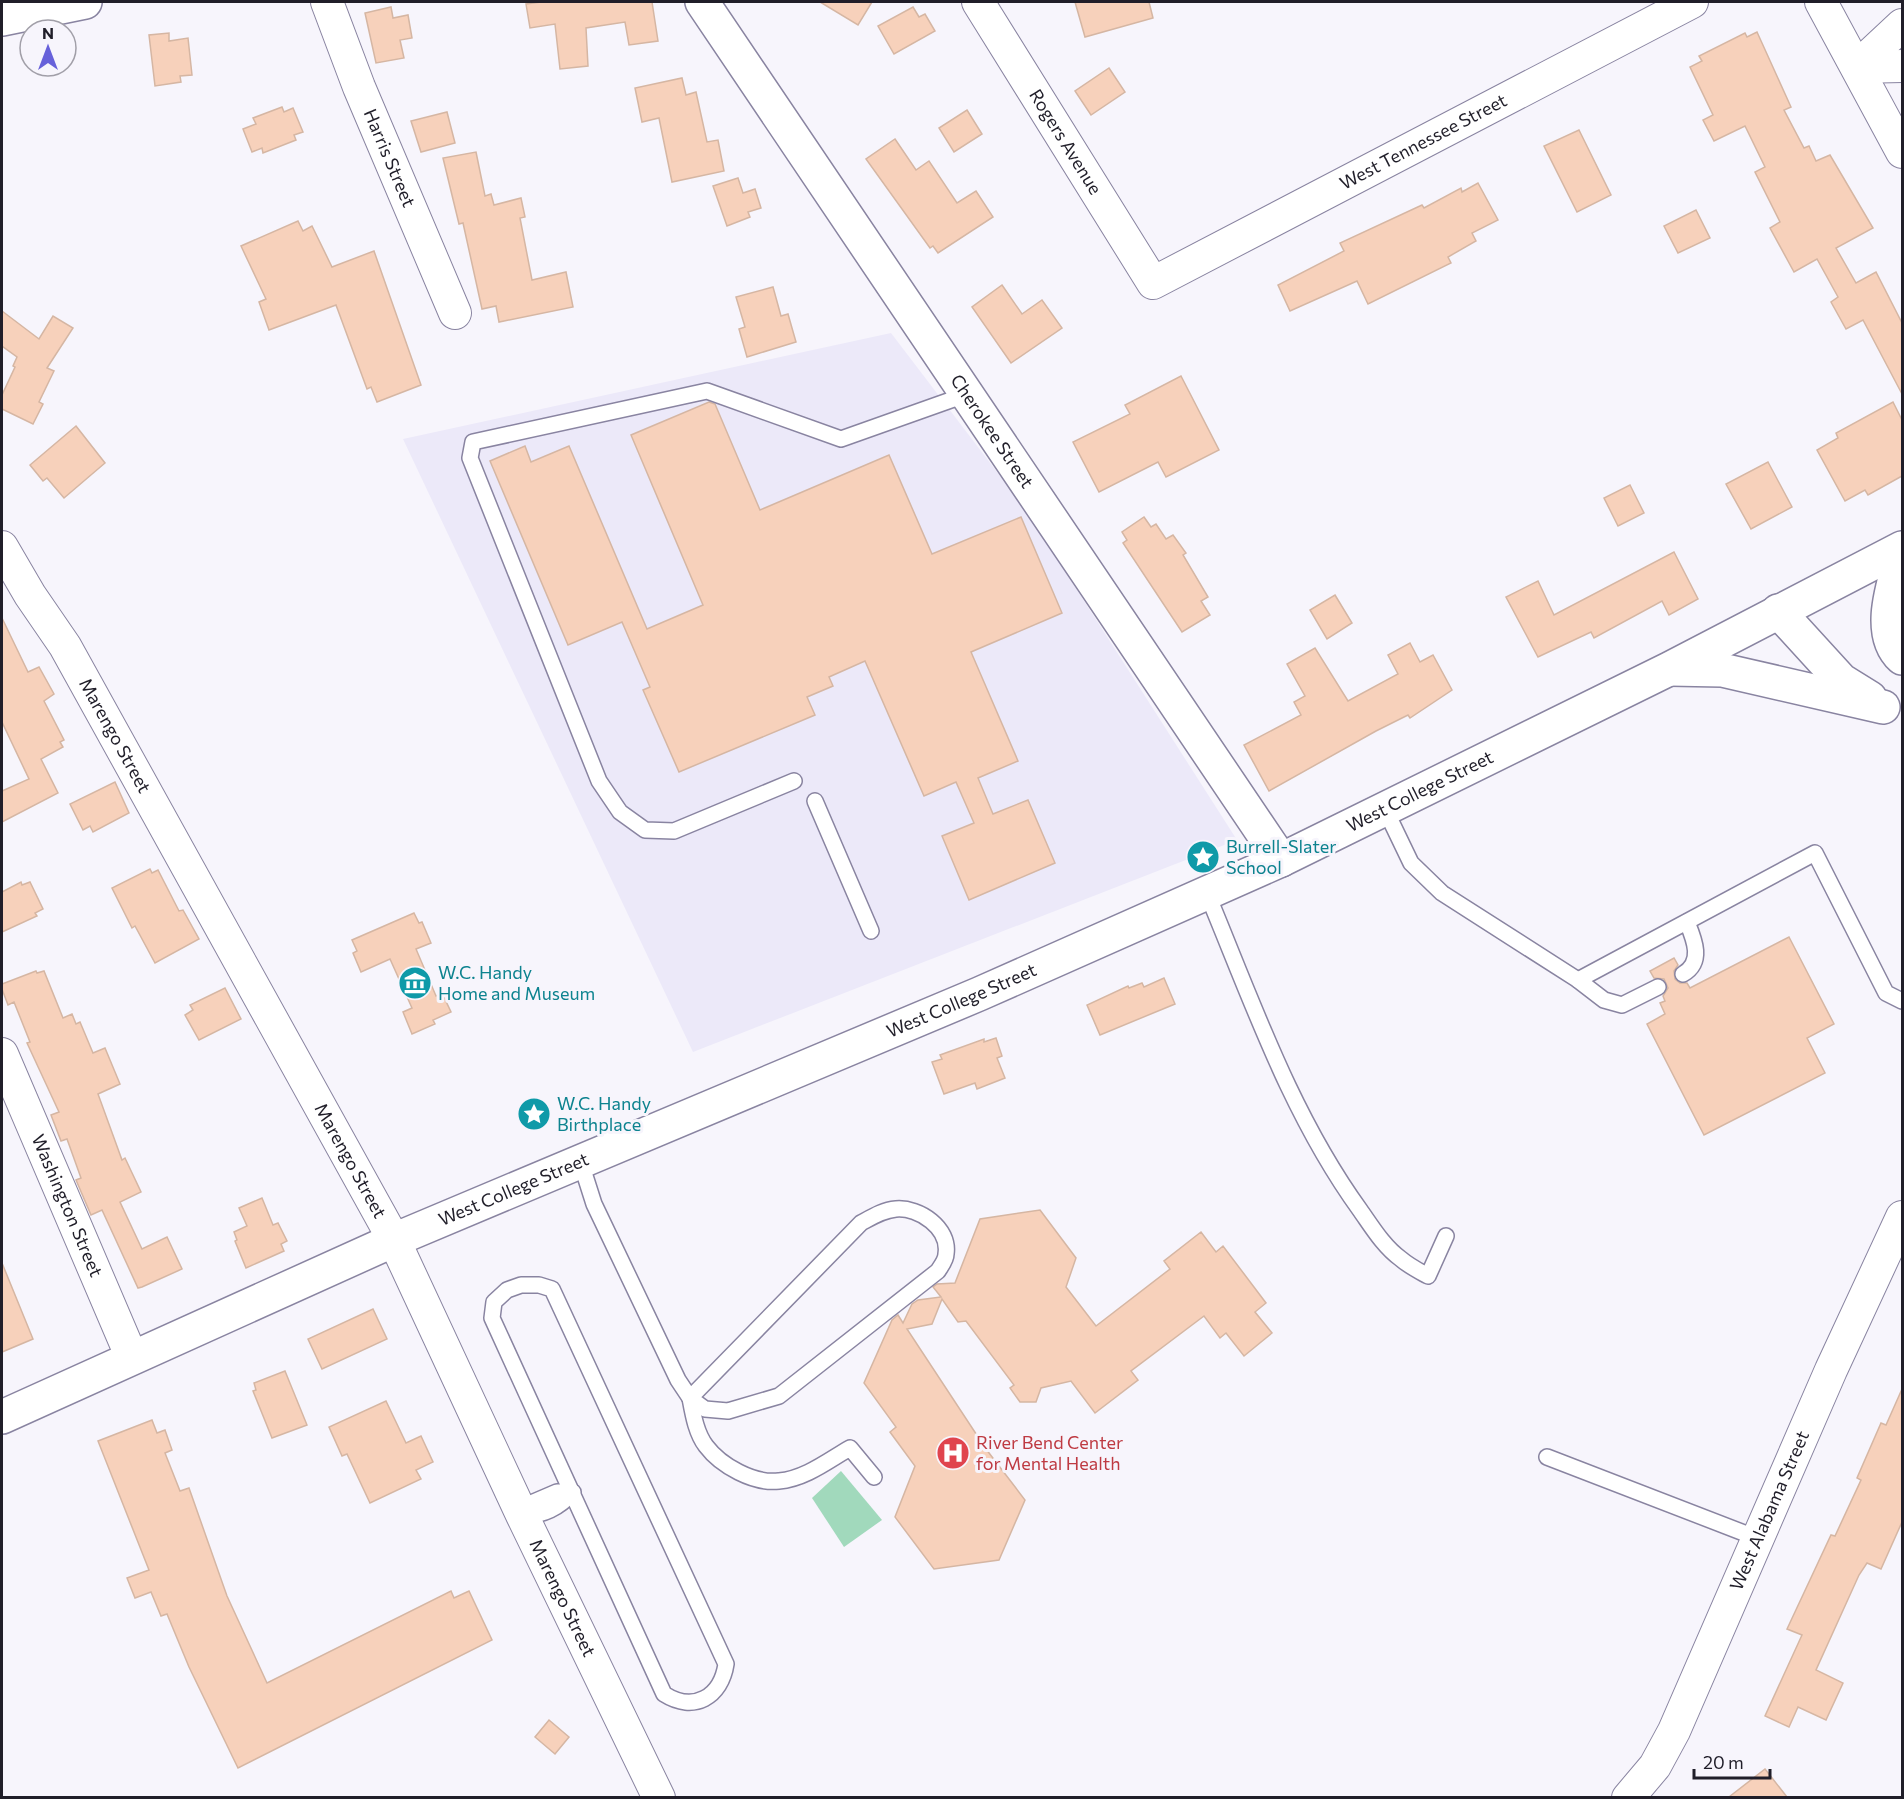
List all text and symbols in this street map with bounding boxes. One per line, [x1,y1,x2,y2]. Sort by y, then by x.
north arrow [18,18,78,78]
text: N [42,23,54,42]
street label: Rogers Avenue [1025,85,1107,198]
street label: West Tennessee Street [1336,89,1510,194]
street label: Harris Street [360,105,421,210]
street label: Cherokee Street [946,370,1039,492]
street label: Marengo Street [75,674,156,797]
street label: West College Street [1343,745,1497,836]
place label: Burrell-Slater School [1226,835,1336,878]
place icon: Burrell-Slater School [1185,839,1221,875]
street label: West College Street [883,958,1039,1042]
place label: W.C. Handy Home and Museum [438,961,595,1004]
museum icon: W.C. Handy Home and Museum [397,965,433,1001]
place label: W.C. Handy Birthplace [557,1092,651,1135]
place icon: W.C. Handy Birthplace [516,1096,552,1132]
street label: Marengo Street [310,1099,392,1222]
street label: Washington Street [28,1131,108,1280]
street label: West College Street [435,1147,592,1230]
street label: West Alabama Street [1725,1427,1813,1593]
place label: River Bend Center for Mental Health [976,1431,1123,1474]
hospital icon: River Bend Center for Mental Health [935,1435,971,1471]
street label: Marengo Street [525,1535,601,1660]
scale bar [1694,1742,1770,1780]
text: 20 m [1703,1751,1744,1773]

